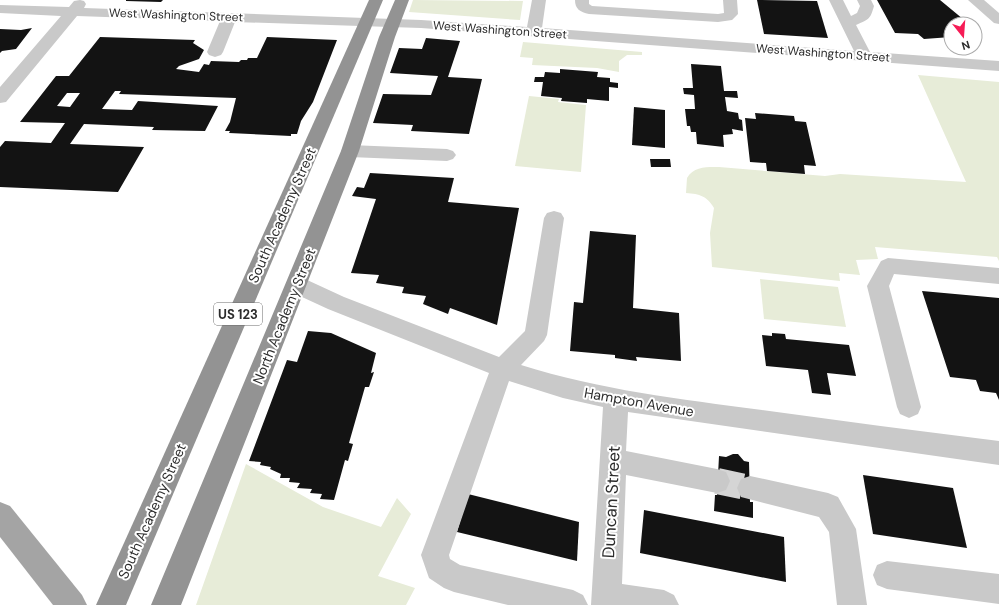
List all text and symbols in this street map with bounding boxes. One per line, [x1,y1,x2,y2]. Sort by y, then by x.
street label: West Washington Street [109,5,244,25]
north arrow [943,16,983,56]
street label: West Washington Street [433,17,568,43]
text: N [960,38,972,53]
street label: West Washington Street [756,40,891,66]
street label: South Academy Street [244,144,320,286]
street label: North Academy Street [248,245,320,387]
road number: US 123 [214,303,262,325]
street label: Hampton Avenue [583,383,695,421]
street label: South Academy Street [114,440,190,582]
street label: Duncan Street [597,445,625,559]

